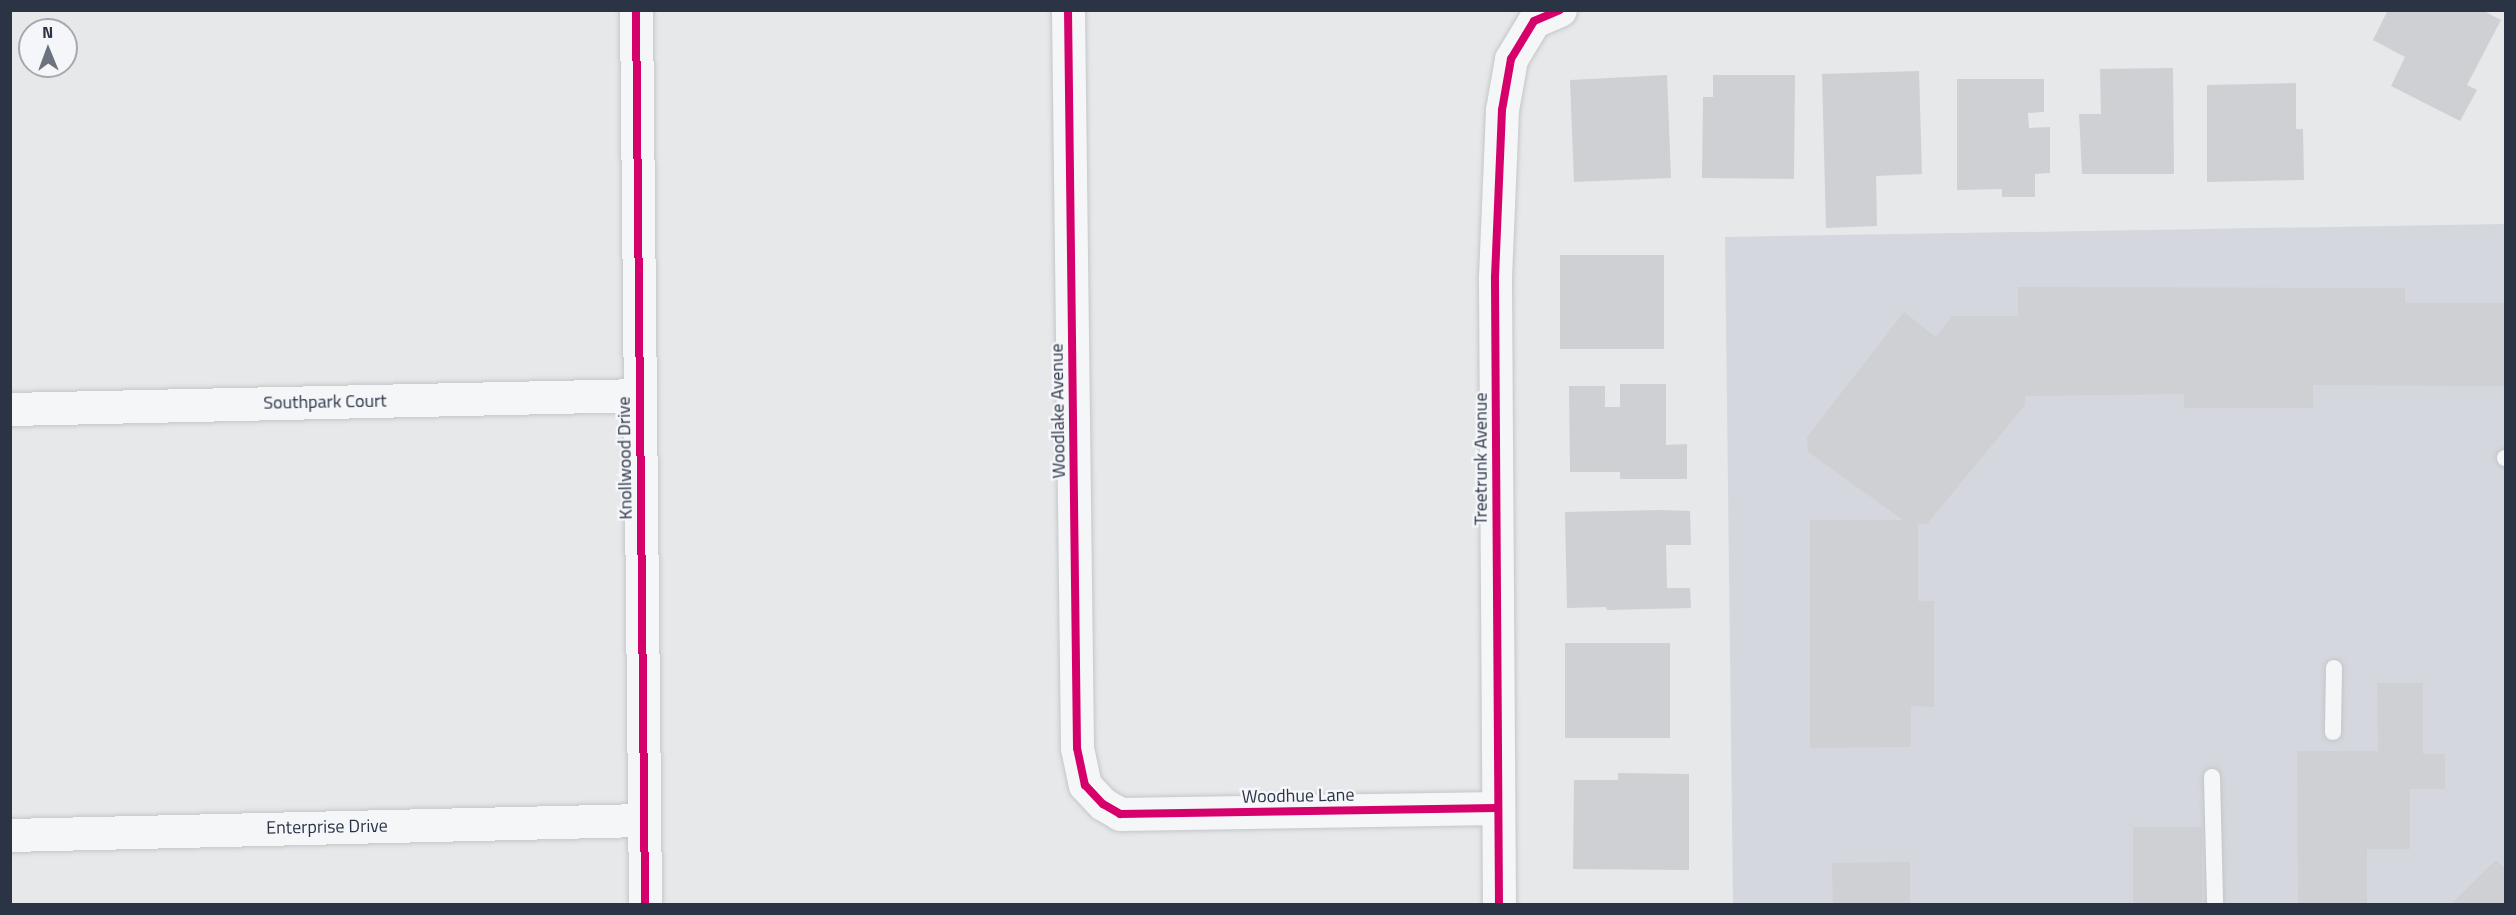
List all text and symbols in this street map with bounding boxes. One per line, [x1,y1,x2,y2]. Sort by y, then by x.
north arrow [18,18,78,78]
text: N [42,20,53,44]
street label: Woodlake Avenue [1046,343,1070,479]
street label: Southpark Court [263,390,387,414]
street label: Treetrunk Avenue [1470,393,1492,525]
street label: Knollwood Drive [613,396,637,520]
street label: Woodhue Lane [1241,784,1355,808]
street label: Enterprise Drive [266,815,388,839]

